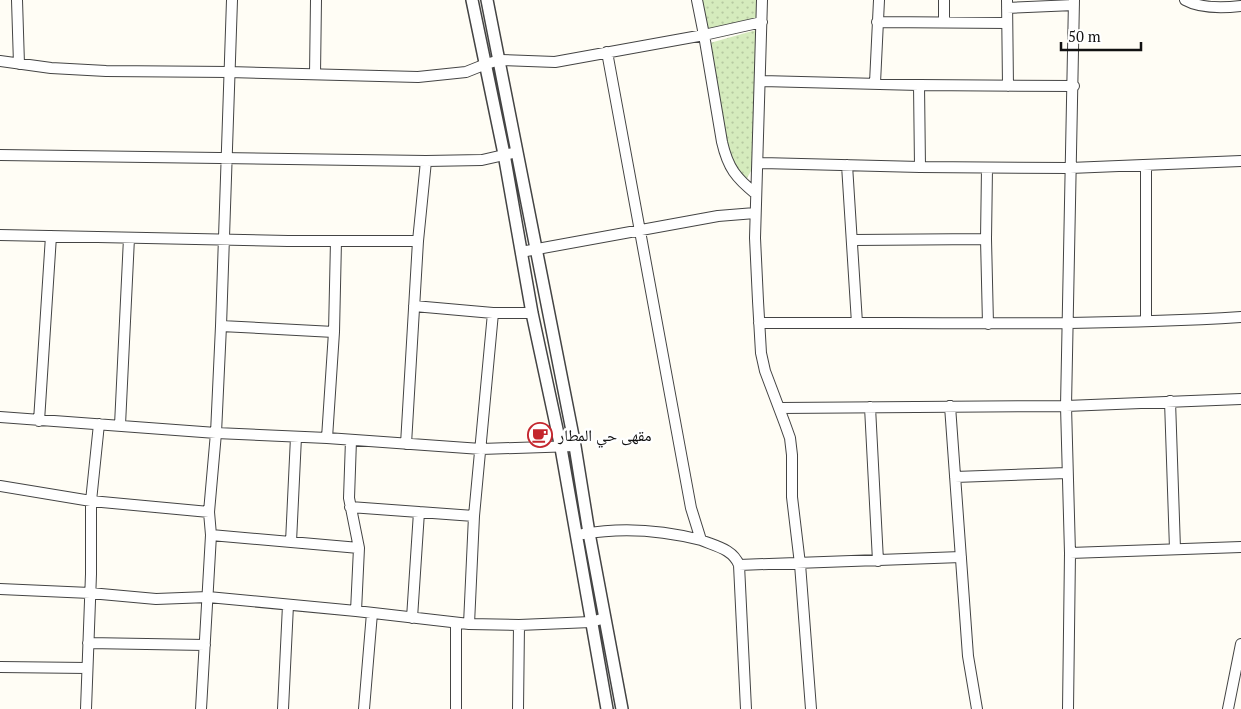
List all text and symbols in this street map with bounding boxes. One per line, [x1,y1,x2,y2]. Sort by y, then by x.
scale bar [1061,20,1141,52]
text: 50 m [1068,26,1101,46]
cafe icon: مقهى حي المطار [527,422,553,448]
place label: مقهى حي المطار [557,424,652,448]

